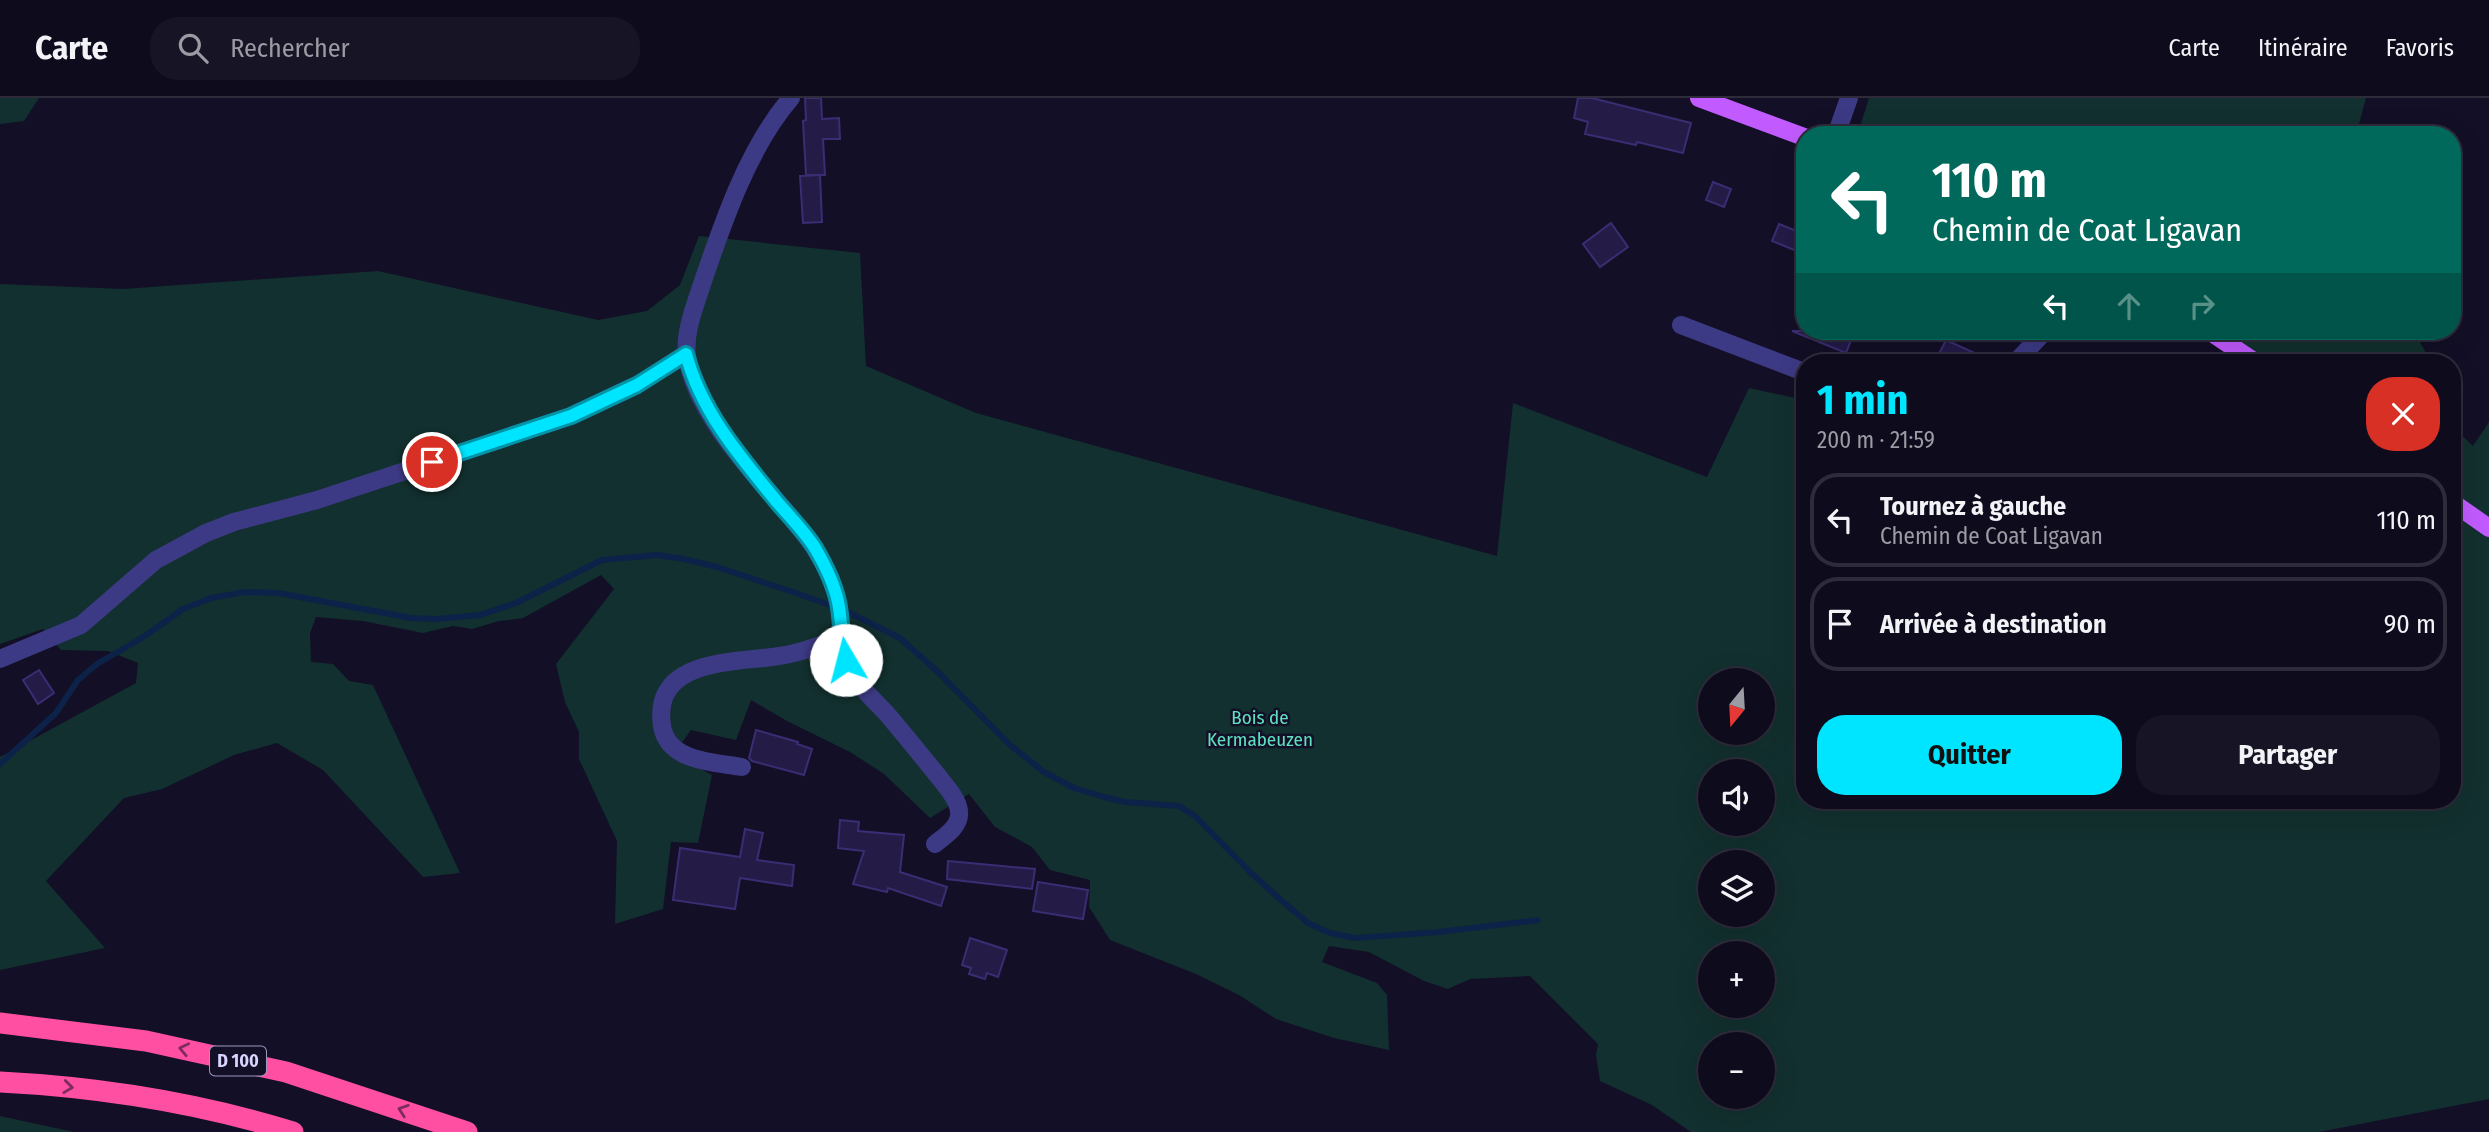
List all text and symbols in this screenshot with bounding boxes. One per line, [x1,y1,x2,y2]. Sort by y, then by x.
search box [150,17,640,80]
text: Carte [35,28,108,68]
icon: search [174,29,212,67]
text: Rechercher [230,33,350,64]
text: Carte [2169,34,2220,62]
text: Itinéraire [2258,34,2348,62]
text: Favoris [2386,34,2454,62]
text: 110 m [1932,151,2047,210]
icon: left [1817,154,1908,245]
text: Chemin de Coat Ligavan [1932,211,2242,249]
icon: left [2037,287,2075,325]
icon: ahead [2110,287,2148,325]
icon: right [2183,287,2221,325]
text: 1 min [1817,375,1908,425]
button: close [2366,377,2440,451]
text: 200 m · 21:59 [1817,426,1935,454]
pin [402,432,462,492]
icon: arrive [413,443,451,481]
text: Tournez à gauche [1880,491,2066,522]
icon: left [1821,501,1859,539]
text: 110 m [2376,505,2436,536]
text: Chemin de Coat Ligavan [1880,522,2103,550]
icon: arrive [1821,605,1859,643]
text: Arrivée à destination [1880,609,2107,640]
text: 90 m [2384,609,2436,640]
position arrow [809,623,883,697]
north arrow [1698,668,1774,746]
map controls [1698,668,1775,1109]
park label: Bois de Kermabeuzen [1207,706,1313,751]
button: Quitter [1817,715,2122,795]
button: Partager [2136,715,2440,795]
button: sound [1698,759,1775,836]
button: layers [1698,850,1775,927]
button: + [1698,941,1775,1018]
button: − [1698,1032,1775,1109]
one-way arrow [178,1043,190,1058]
road number: D 100 [210,1046,266,1076]
one-way arrow [62,1079,74,1094]
one-way arrow [397,1104,409,1118]

